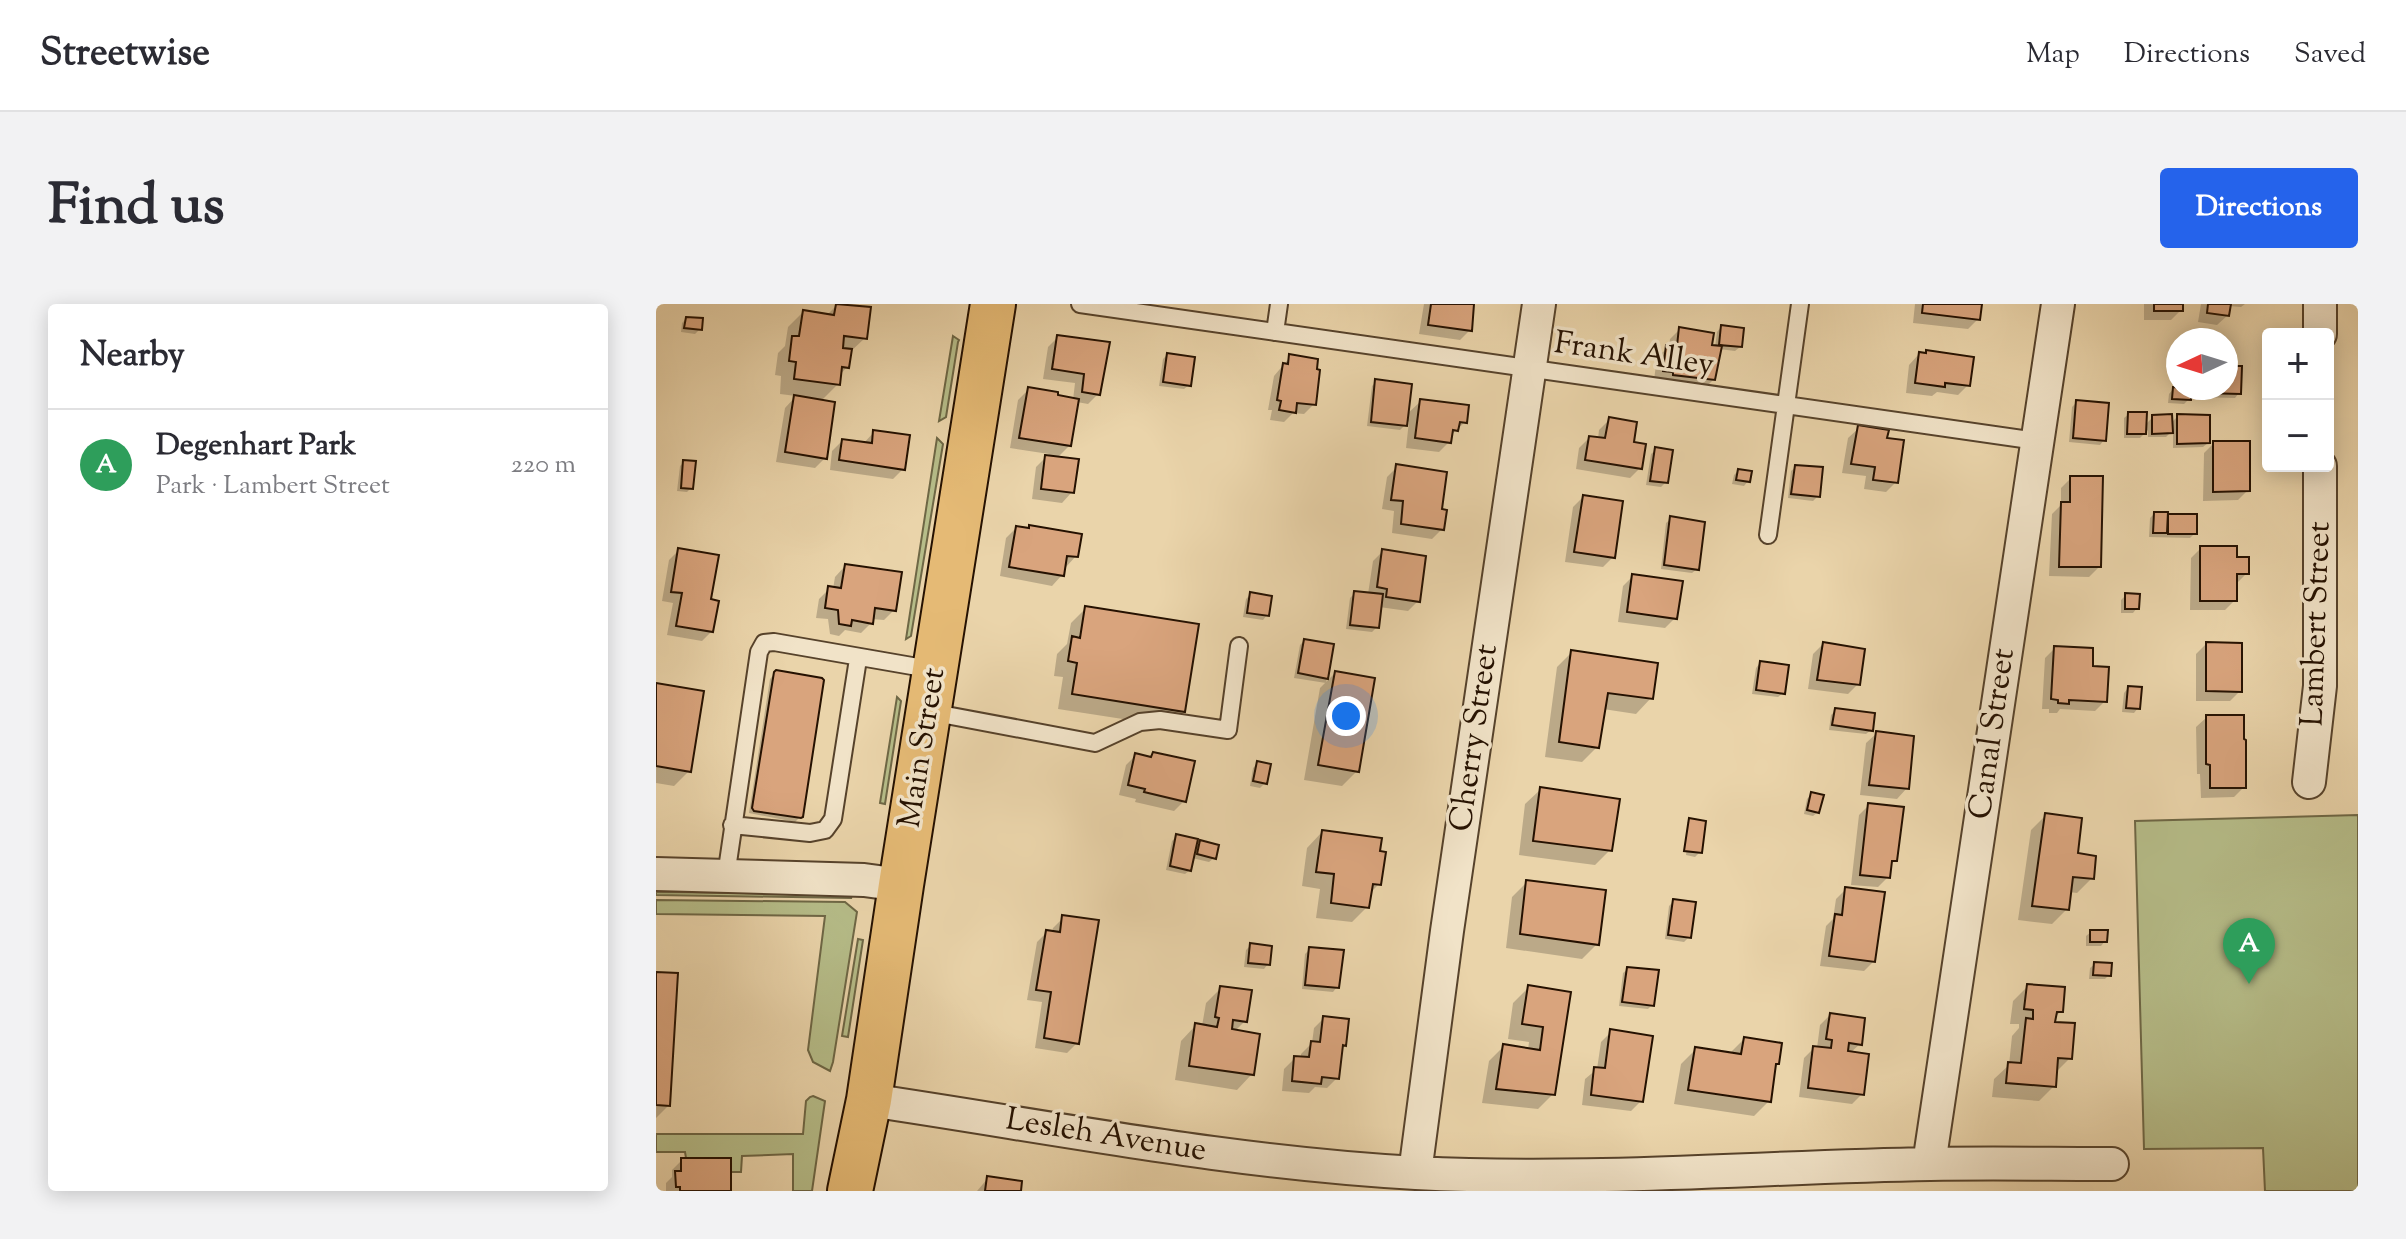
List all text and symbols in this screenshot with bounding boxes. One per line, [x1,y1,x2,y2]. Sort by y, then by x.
text: Streetwise [40,28,210,82]
text: Map [2026,35,2080,75]
text: Directions [2124,35,2250,75]
text: Saved [2294,35,2366,75]
text: Find us [48,168,224,249]
button: Directions [2160,168,2358,248]
street label: Frank Alley [1551,321,1717,389]
north arrow [2166,328,2238,400]
map controls [2262,328,2334,472]
button: + [2262,328,2334,400]
text: Nearby [80,332,185,381]
button: − [2262,400,2334,472]
text: Degenhart Park [156,425,356,468]
text: A [95,447,117,484]
text: 220 m [511,447,576,484]
text: Park · Lambert Street [156,468,390,505]
street label: Lambert Street [2290,521,2344,727]
street label: Cherry Street [1439,641,1511,835]
street label: Canal Street [1958,646,2028,822]
street label: Main Street [888,665,958,831]
your location [1326,696,1366,736]
pin: A [2223,918,2275,984]
street label: Lesleh Avenue [1002,1097,1210,1175]

